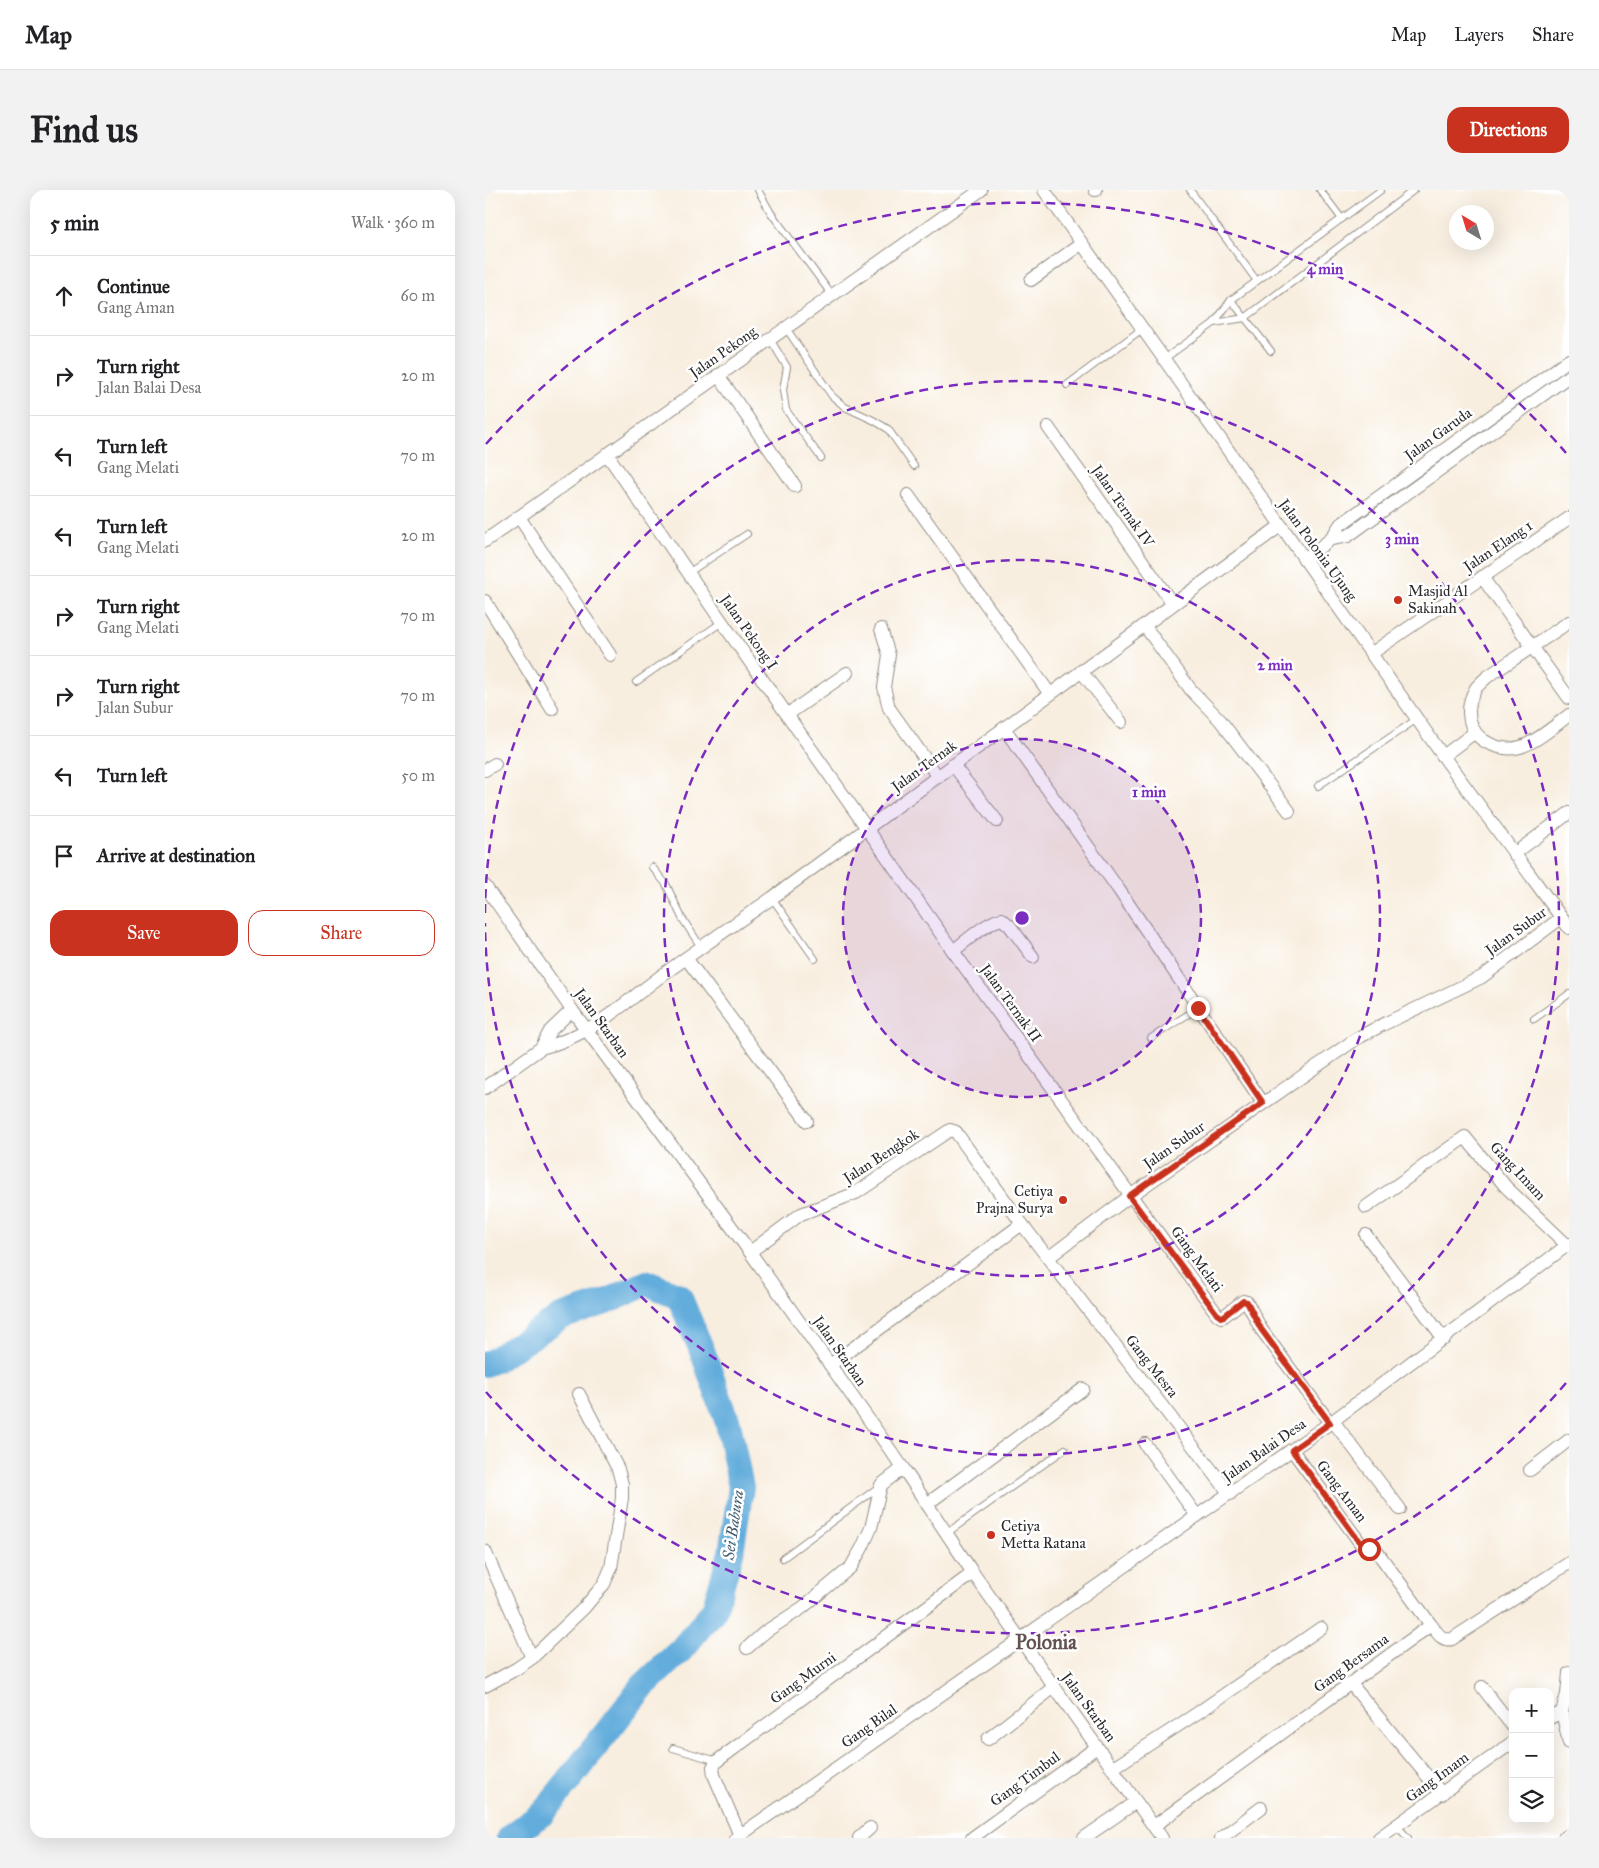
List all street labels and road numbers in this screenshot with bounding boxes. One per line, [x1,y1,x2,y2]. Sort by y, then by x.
street label: Jalan Pekong [684,322,761,384]
street label: Jalan Garuda [1399,403,1476,466]
street label: Jalan Ternak IV [1086,460,1158,552]
street label: Jalan Polonia Ujung [1273,494,1362,606]
street label: Jalan Elang 1 [1458,516,1536,578]
street label: Jalan Pekong I [715,589,781,674]
street label: Jalan Ternak [886,736,961,798]
street label: Jalan Subur [1480,903,1551,961]
street label: Jalan Ternak II [975,959,1045,1046]
street label: Jalan Starban [569,983,633,1062]
street label: Jalan Subur [1138,1117,1209,1175]
street label: Jalan Bengkok [838,1125,923,1189]
street label: Gang Imam [1486,1138,1550,1204]
street label: Gang Melati [1167,1223,1227,1295]
street label: Jalan Starban [807,1311,871,1390]
street label: Gang Mesra [1122,1331,1182,1401]
street label: Jalan Balai Desa [1217,1414,1310,1487]
street label: Gang Aman [1313,1457,1371,1525]
street label: Gang Bersama [1310,1629,1392,1696]
street label: Gang Murni [767,1648,839,1708]
street label: Jalan Starban [1056,1667,1120,1746]
street label: Gang Bilal [838,1700,901,1752]
street label: Gang Timbul [987,1747,1064,1810]
street label: Gang Imam [1402,1748,1472,1806]

